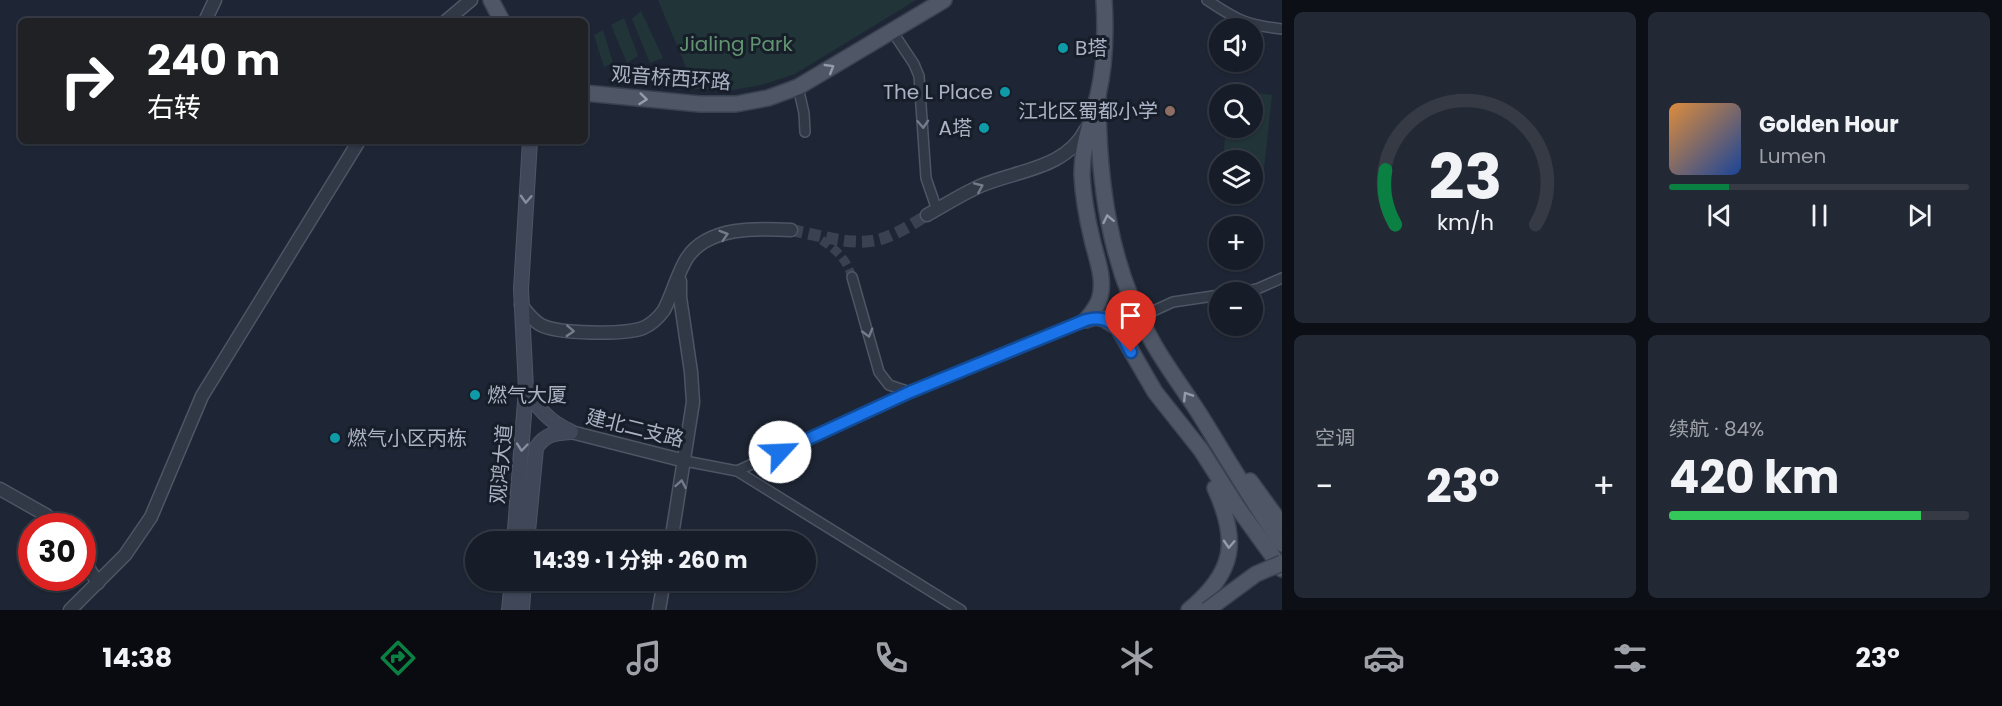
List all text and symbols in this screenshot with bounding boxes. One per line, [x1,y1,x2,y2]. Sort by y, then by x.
map controls [1209,18,1263,336]
button: sound [1209,18,1263,72]
park label: Jialing Park [679,30,793,58]
text: 240 m [147,31,280,90]
place label: B塔 [1075,34,1107,62]
marker: B塔 [1056,41,1070,55]
icon: right [48,42,126,120]
street label: 观音桥西环路 [610,60,732,96]
one-way arrow [824,63,834,75]
place label: The L Place [883,78,993,106]
button: search [1209,84,1263,138]
marker: The L Place [998,85,1012,99]
text: 右转 [147,89,201,126]
one-way arrow [639,92,648,105]
place label: 江北区蜀都小学 [1018,97,1158,125]
marker: 江北区蜀都小学 [1163,104,1177,118]
text: Golden Hour [1759,109,1899,140]
place label: A塔 [939,114,972,142]
one-way arrow [916,119,929,128]
marker: A塔 [977,121,991,135]
text: 23 [1428,133,1502,221]
text: Lumen [1759,142,1826,170]
button: layers [1209,150,1263,204]
one-way arrow [973,182,984,194]
one-way arrow [520,195,533,204]
icon: previous [1703,199,1736,232]
icon: pause [1803,199,1836,232]
icon: next [1903,199,1936,232]
text: km/h [1436,207,1494,238]
one-way arrow [1102,215,1115,225]
button: + [1209,216,1263,270]
one-way arrow [718,230,729,242]
button: − [1209,282,1263,336]
pin [1105,290,1156,352]
icon: arrive [1114,299,1147,332]
one-way arrow [565,325,574,338]
one-way arrow [861,327,873,338]
place label: 燃气大厦 [487,381,567,409]
marker: 燃气大厦 [468,388,482,402]
one-way arrow [1183,391,1194,402]
street label: 建北二支路 [583,402,687,454]
text: 续航 · 84% [1669,415,1764,443]
position arrow [748,420,812,484]
street label: 观鸿大道 [484,423,518,505]
place label: 燃气小区丙栋 [347,424,467,452]
text: 空调 [1315,424,1355,452]
marker: 燃气小区丙栋 [328,431,342,445]
one-way arrow [515,443,528,452]
text: 420 km [1669,446,1840,509]
text: 23° [1426,455,1500,518]
text: − [1315,463,1333,510]
text: + [1592,463,1615,510]
one-way arrow [674,479,687,489]
speed limit sign: 30 [18,513,96,591]
one-way arrow [1222,539,1235,548]
text: 14:39 · 1 分钟 · 260 m [534,545,747,576]
icon: directions [377,637,419,679]
icon: music [623,637,665,679]
icon: phone [870,637,912,679]
icon: climate [1116,637,1158,679]
icon: car [1363,637,1405,679]
icon: filters [1609,637,1651,679]
text: 14:38 [102,639,172,676]
text: 23° [1855,639,1900,676]

